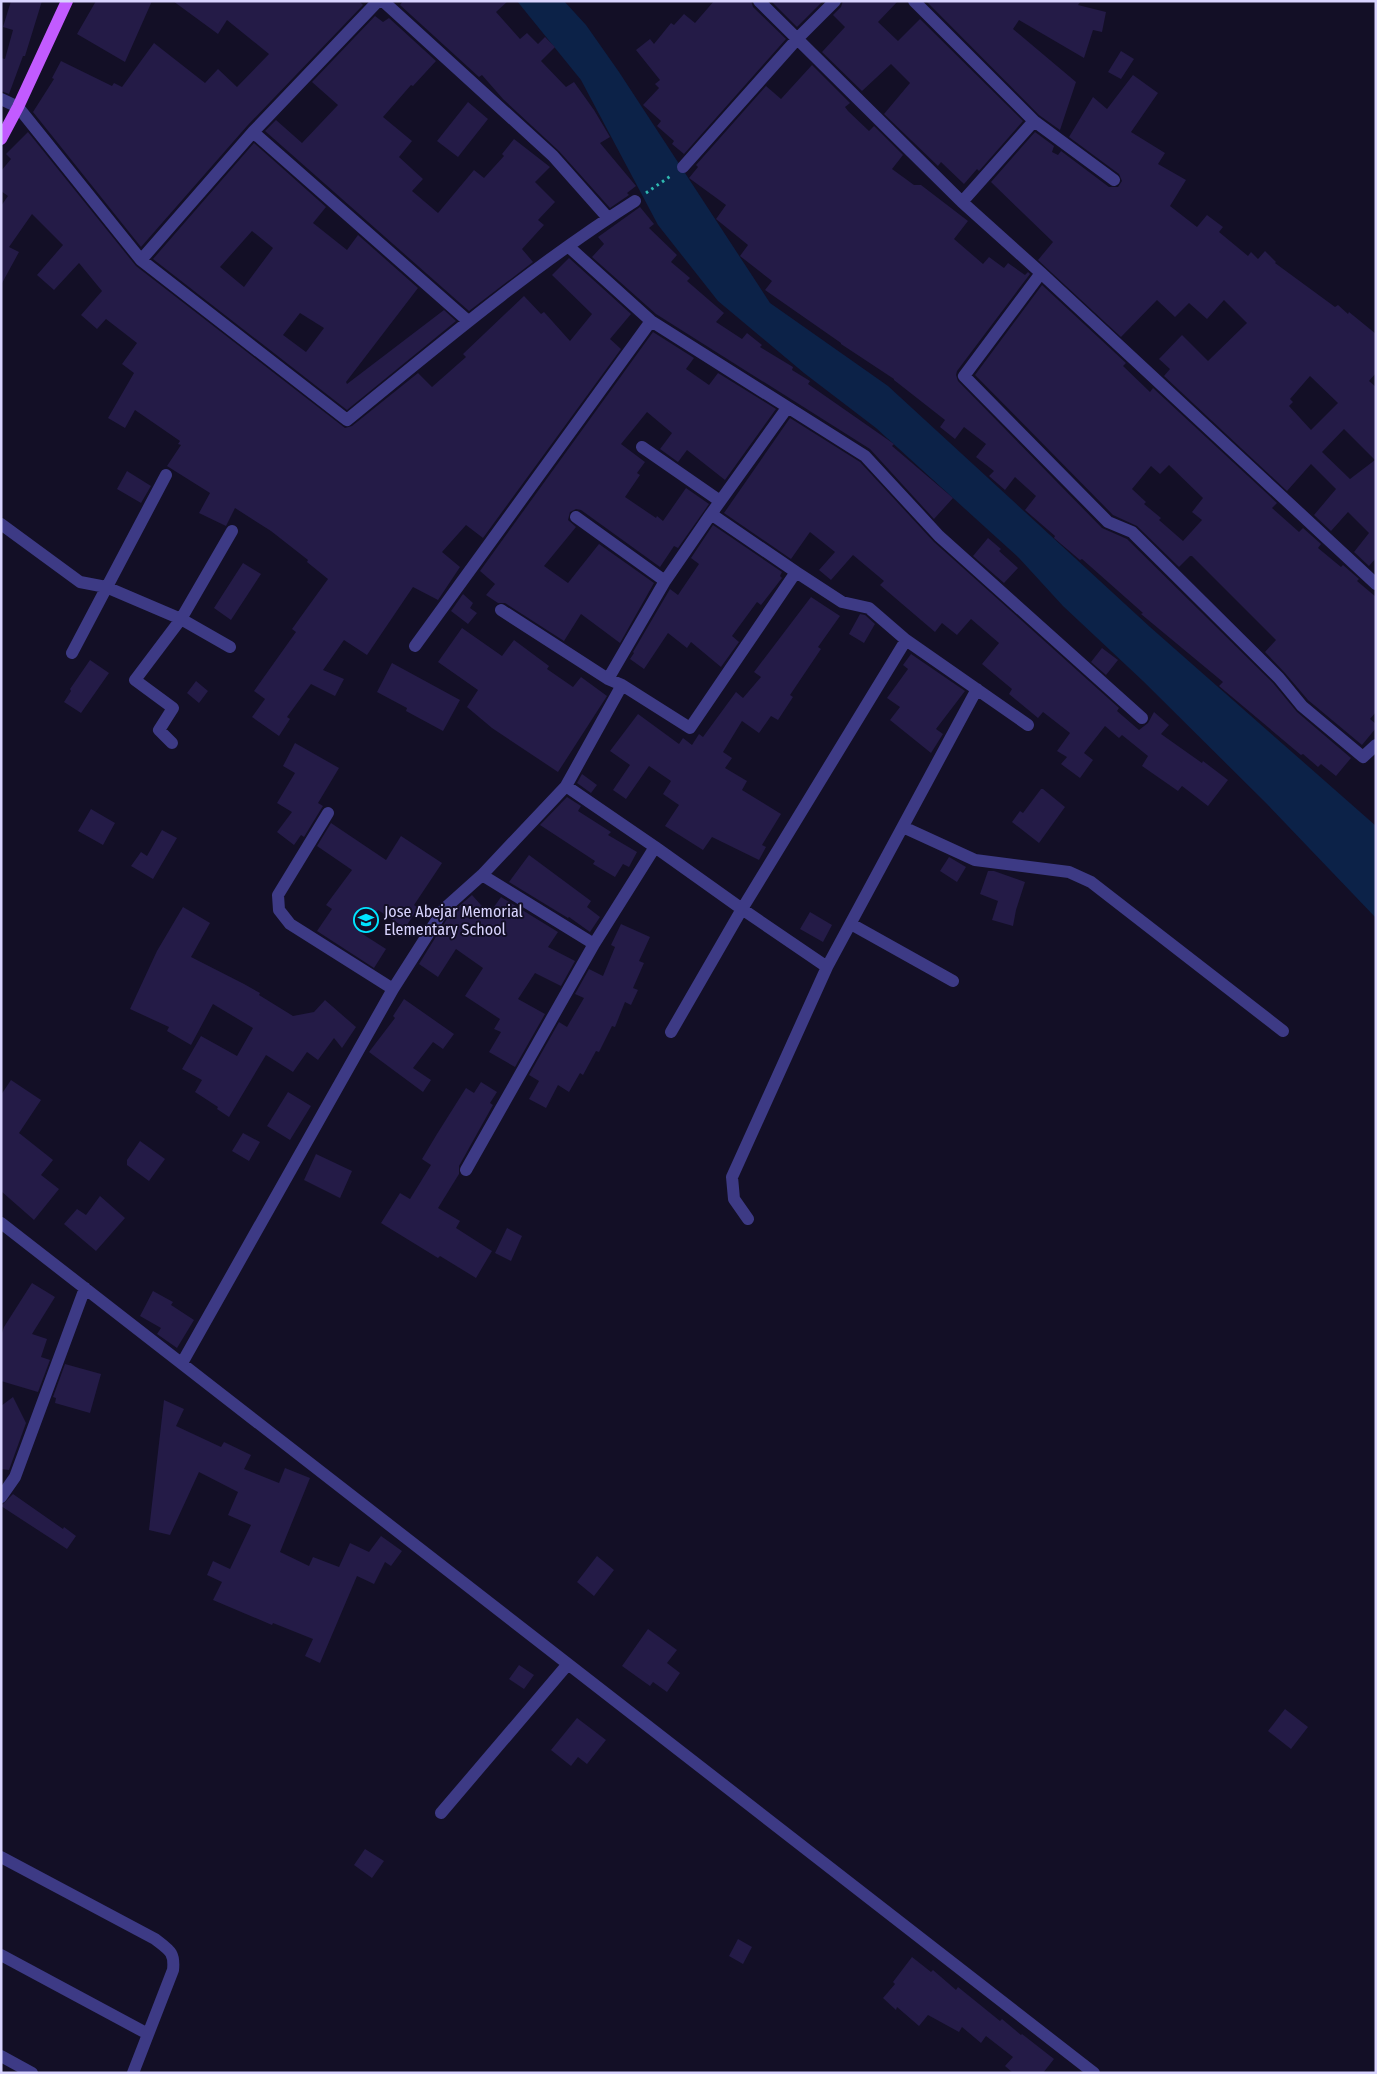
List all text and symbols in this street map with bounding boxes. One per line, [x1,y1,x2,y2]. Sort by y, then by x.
place label: Jose Abejar Memorial Elementary School [384,902,523,939]
school or university icon: Jose Abejar Memorial Elementary School [353,907,379,933]

